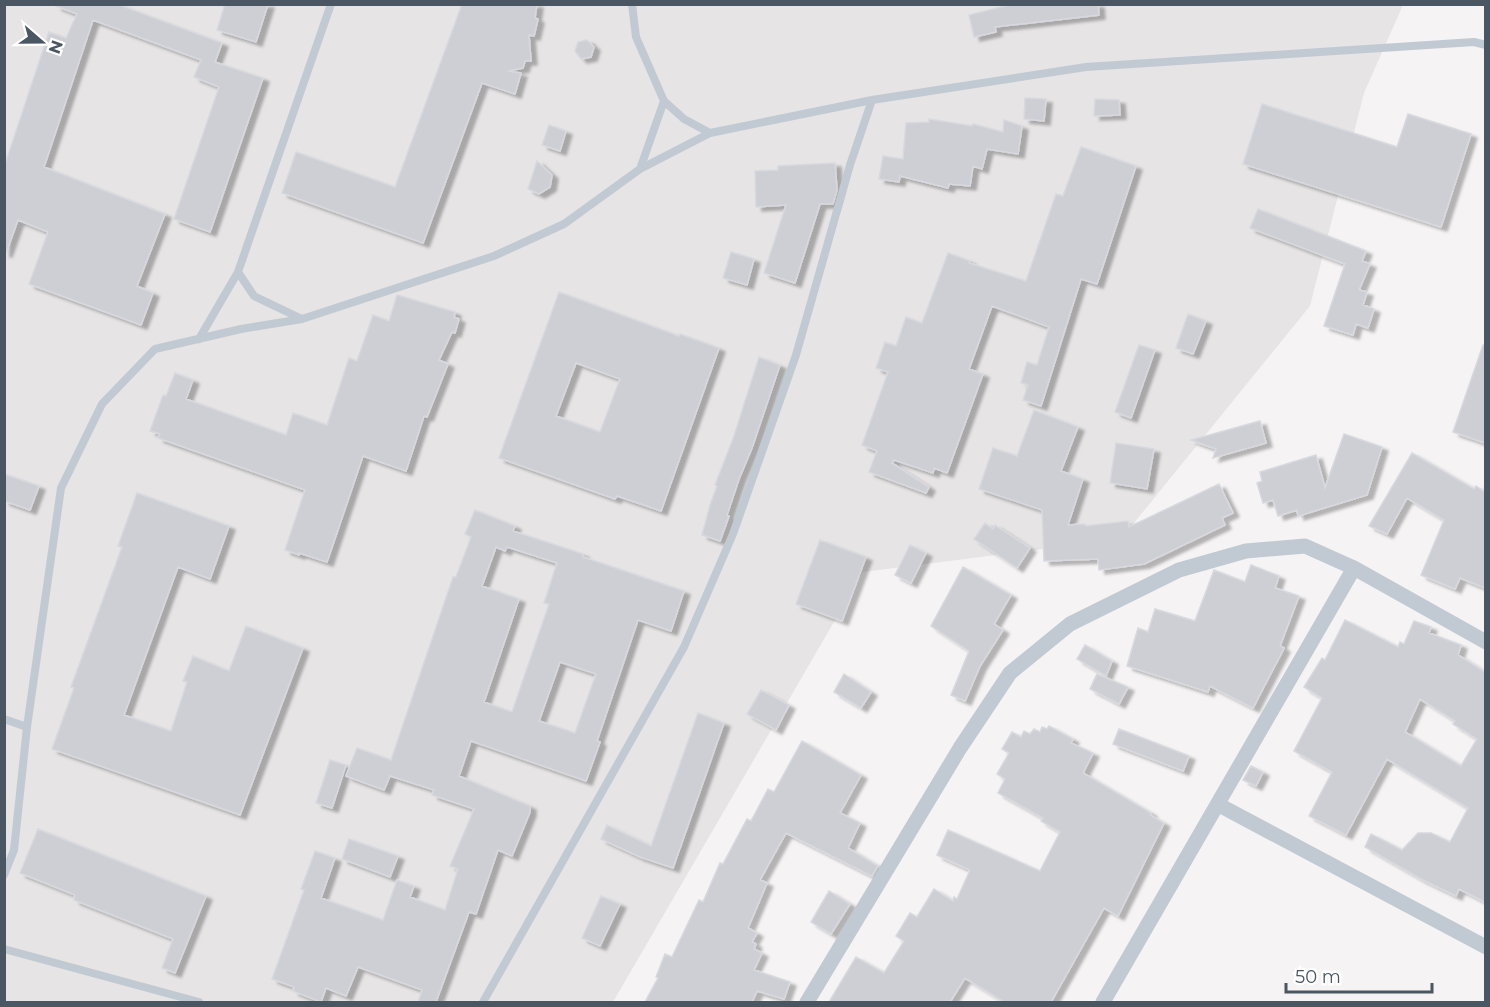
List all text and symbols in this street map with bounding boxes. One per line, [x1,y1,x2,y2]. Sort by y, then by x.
north arrow [12,12,72,72]
text: N [44,38,67,56]
scale bar [1286,956,1432,994]
text: 50 m [1295,966,1341,988]

